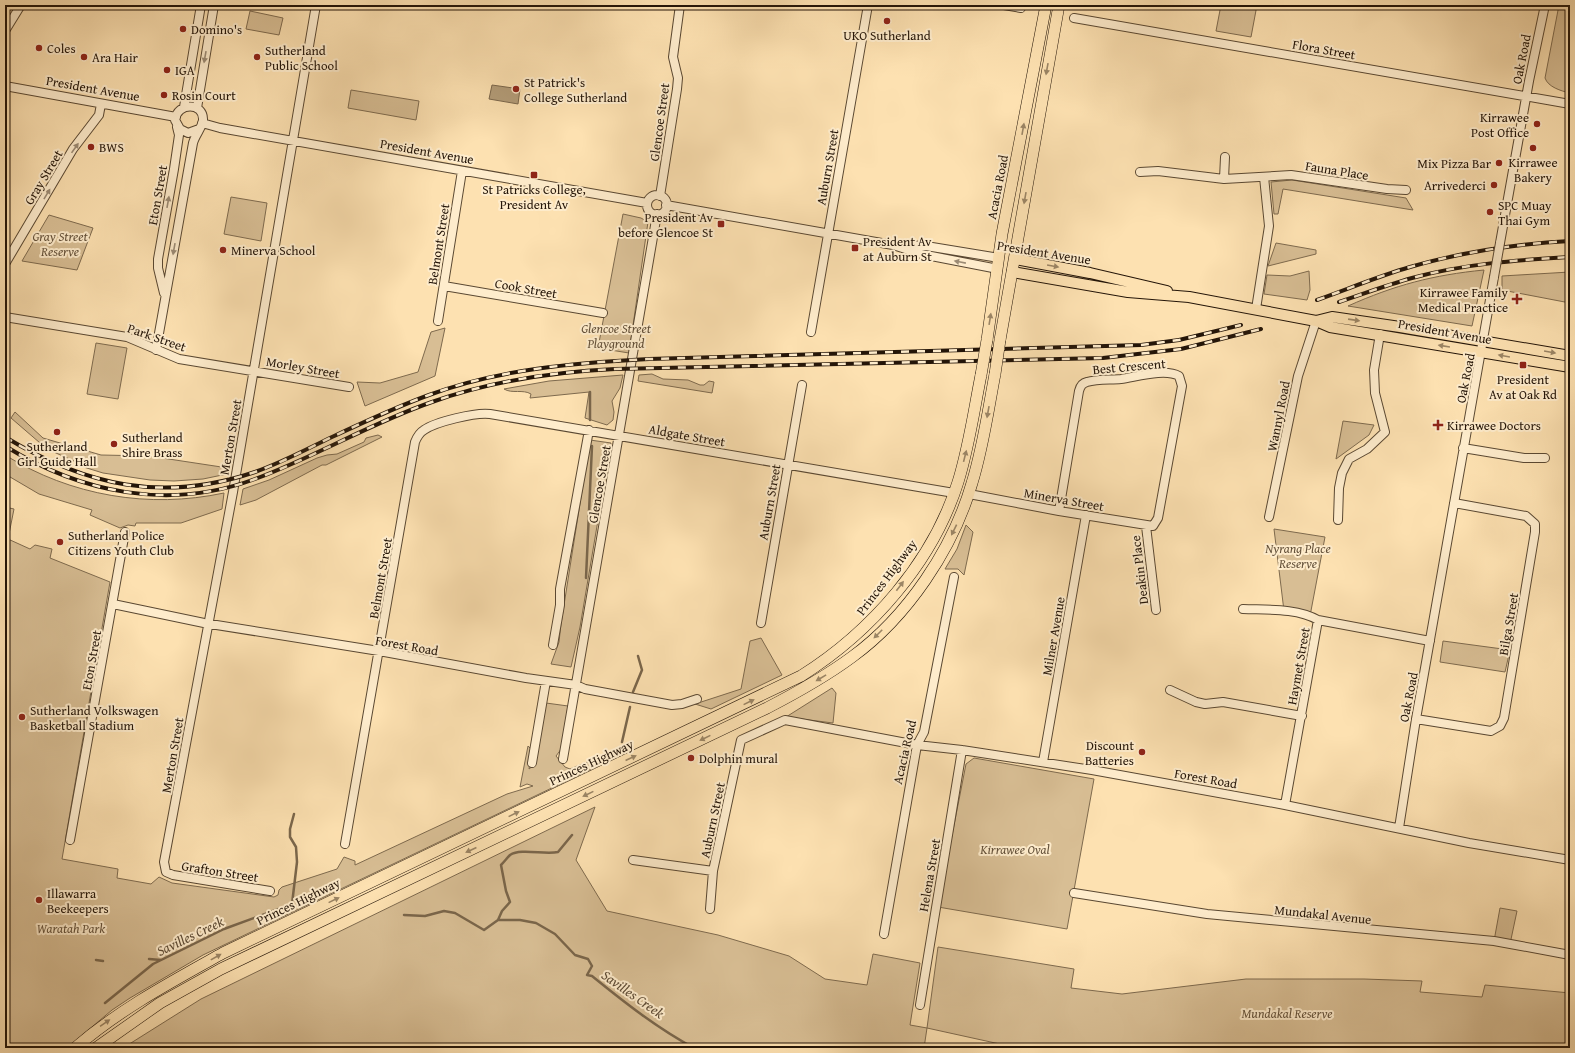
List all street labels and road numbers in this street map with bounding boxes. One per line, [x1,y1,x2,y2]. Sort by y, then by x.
street label: Oak Road [1507,32,1536,86]
street label: Flora Street [1291,35,1357,64]
street label: President Avenue [45,71,141,106]
street label: Glencoe Street [645,81,674,162]
street label: Auburn Street [811,127,844,207]
street label: President Avenue [379,134,475,169]
street label: Gray Street [20,146,68,208]
street label: Acacia Road [982,153,1013,221]
street label: Fauna Place [1304,156,1370,185]
street label: Eton Street [143,163,172,227]
street label: Belmont Street [423,202,454,286]
street label: President Avenue [996,236,1092,269]
street label: Cook Street [493,274,559,303]
street label: President Avenue [1397,314,1493,349]
street label: Park Street [125,319,189,356]
street label: Oak Road [1451,351,1480,405]
street label: Morley Street [265,352,342,383]
street label: Best Crescent [1092,354,1167,379]
street label: Wannyl Road [1262,379,1295,453]
street label: Merton Street [215,397,247,476]
street label: Aldgate Street [647,419,727,452]
street label: Glencoe Street [583,443,616,525]
street label: Auburn Street [753,462,786,542]
street label: Minerva Street [1022,483,1106,516]
street label: Deakin Place [1126,534,1153,605]
street label: Princes Highway [851,535,922,619]
street label: Belmont Street [364,536,397,620]
street label: Bilga Street [1494,591,1523,657]
street label: Milner Avenue [1037,595,1070,677]
street label: Haymet Street [1282,625,1315,706]
street label: Eton Street [77,628,106,692]
street label: Forest Road [374,631,440,660]
street label: Oak Road [1394,670,1423,724]
street label: Merton Street [157,715,189,794]
street label: Acacia Road [888,718,921,786]
street label: Princes Highway [546,734,637,790]
street label: Forest Road [1173,764,1239,793]
street label: Auburn Street [695,780,730,860]
street label: Helena Street [914,837,945,913]
street label: Grafton Street [180,856,260,887]
street label: Princes Highway [253,873,344,930]
street label: Mundakal Avenue [1274,900,1372,929]

